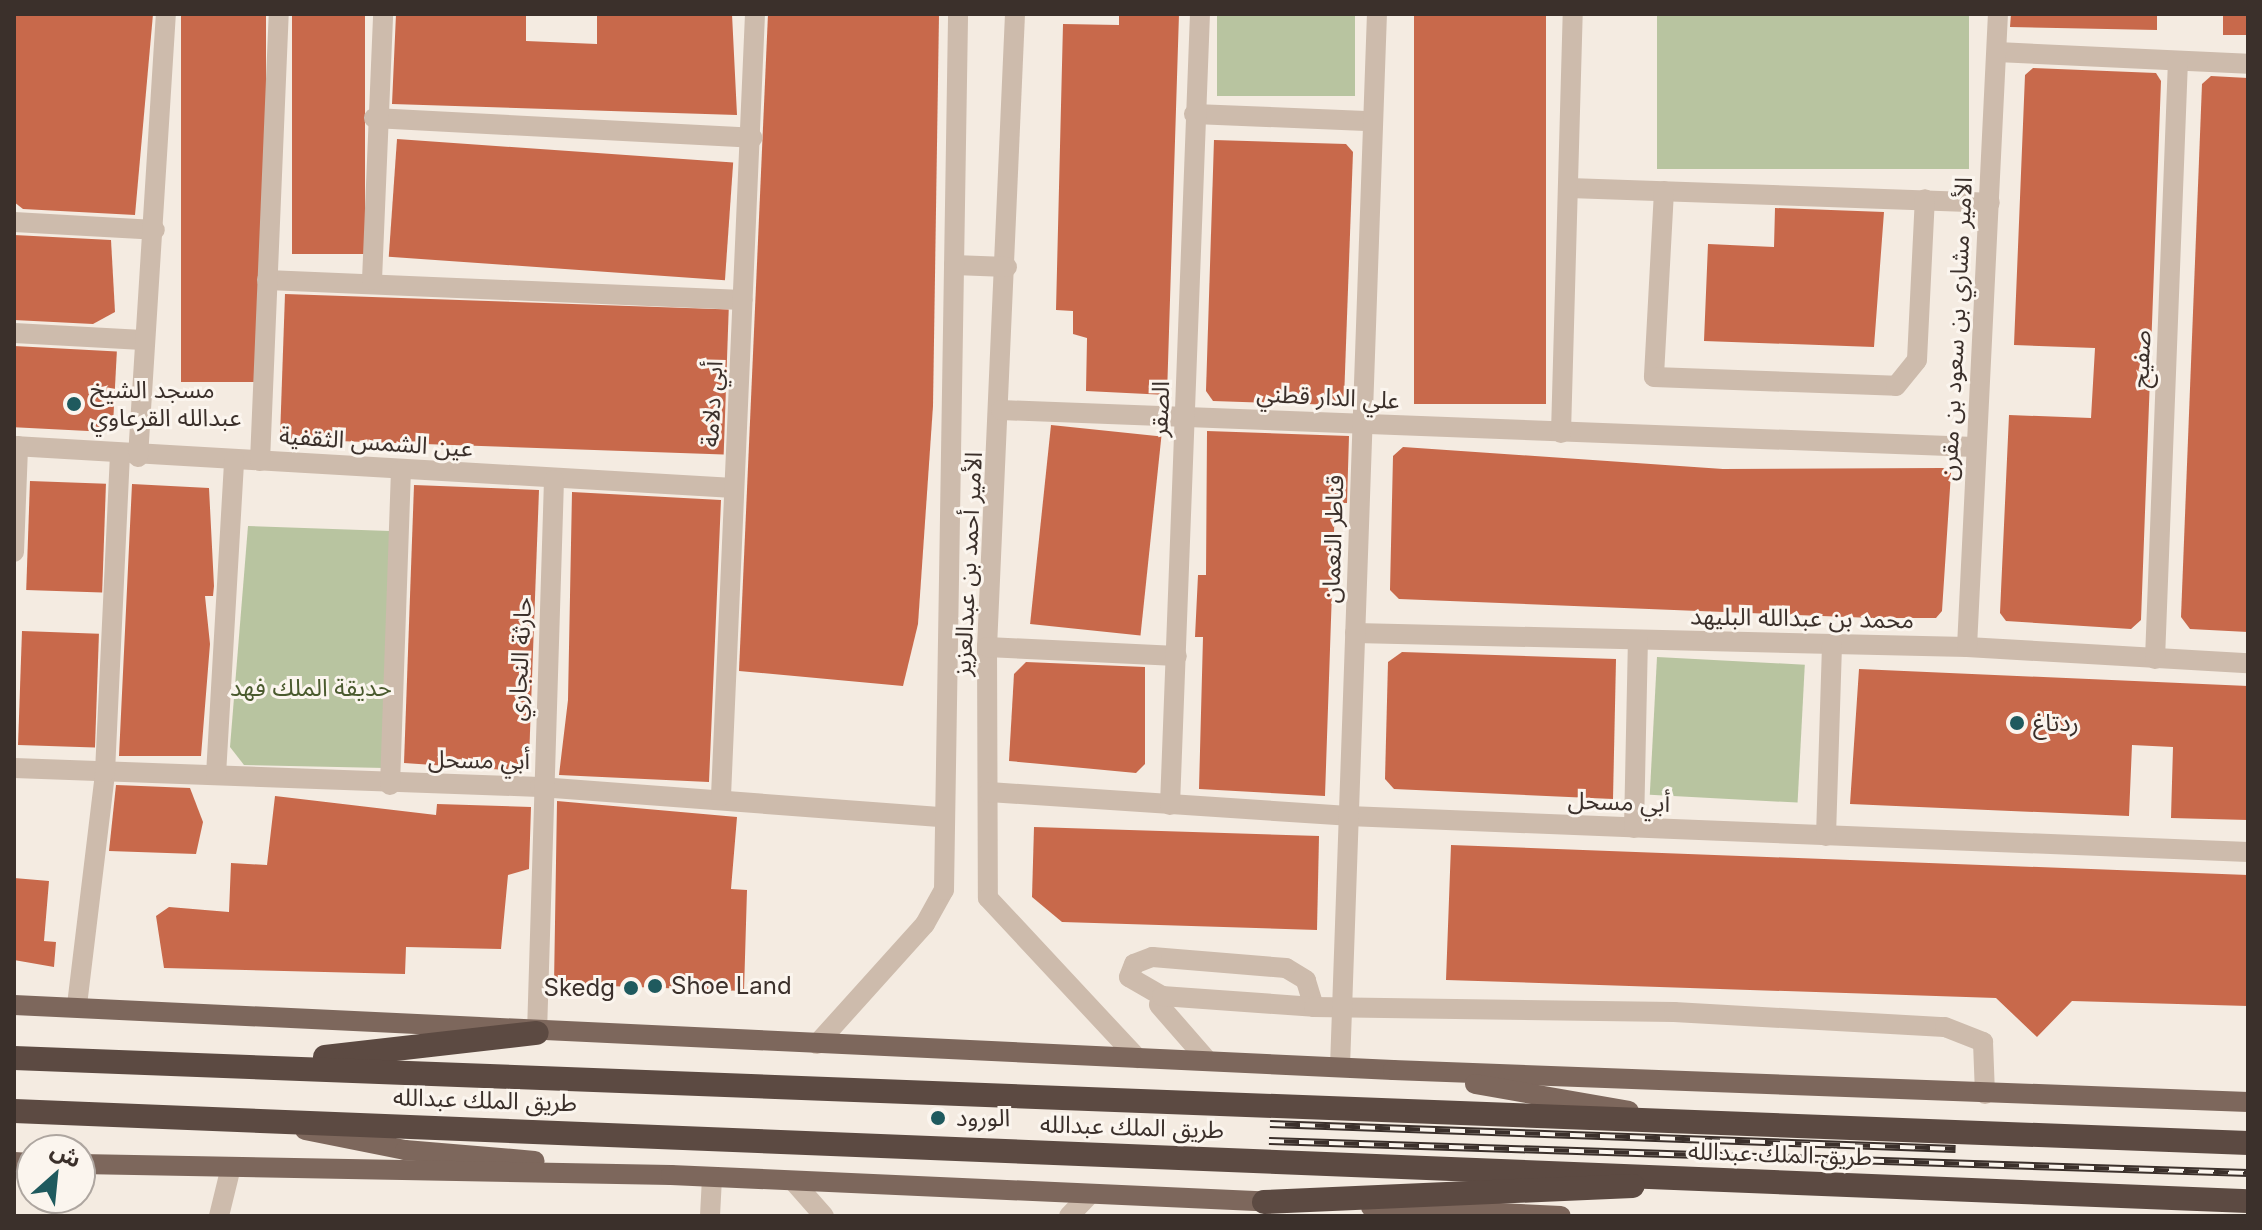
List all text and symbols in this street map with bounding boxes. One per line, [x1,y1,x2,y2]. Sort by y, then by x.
street label: الأمير مشاري بن سعود بن مقرن [1934,176,1978,482]
street label: صفيح [2126,329,2156,389]
street label: أبي دلامة [695,360,729,448]
place label: مسجد الشيخ عبدالله القرعاوي [90,376,241,432]
street label: علي الدار قطني [1256,379,1400,415]
street label: الصقر [1145,380,1175,438]
marker: مسجد الشيخ عبدالله القرعاوي [65,395,83,413]
street label: عين الشمس الثقفية [278,421,474,463]
street label: الأمير أحمد بن عبدالعزيز [948,451,988,677]
street label: قناطر النعمان [1316,474,1350,604]
street label: حارثة النجاري [502,596,538,722]
street label: محمد بن عبدالله البليهد [1690,602,1914,634]
park label: حديقة الملك فهد [230,674,392,702]
place label: ردتاغ [2033,709,2079,737]
marker: ردتاغ [2008,714,2026,732]
street label: أبي مسحل [428,745,530,775]
street label: أبي مسحل [1567,786,1671,818]
place label: Shoe Land [671,972,792,1000]
place label: Skedg [544,974,615,1002]
marker: Shoe Land [646,977,664,995]
marker: Skedg [622,979,640,997]
street label: طريق الملك عبدالله [392,1082,578,1118]
place label: الورود [956,1104,1010,1132]
marker: الورود [927,1107,949,1129]
street label: طريق الملك عبدالله [1039,1109,1225,1145]
north arrow [16,1134,96,1214]
text: ش [47,1136,85,1173]
street label: طريق الملك عبدالله [1687,1136,1873,1172]

